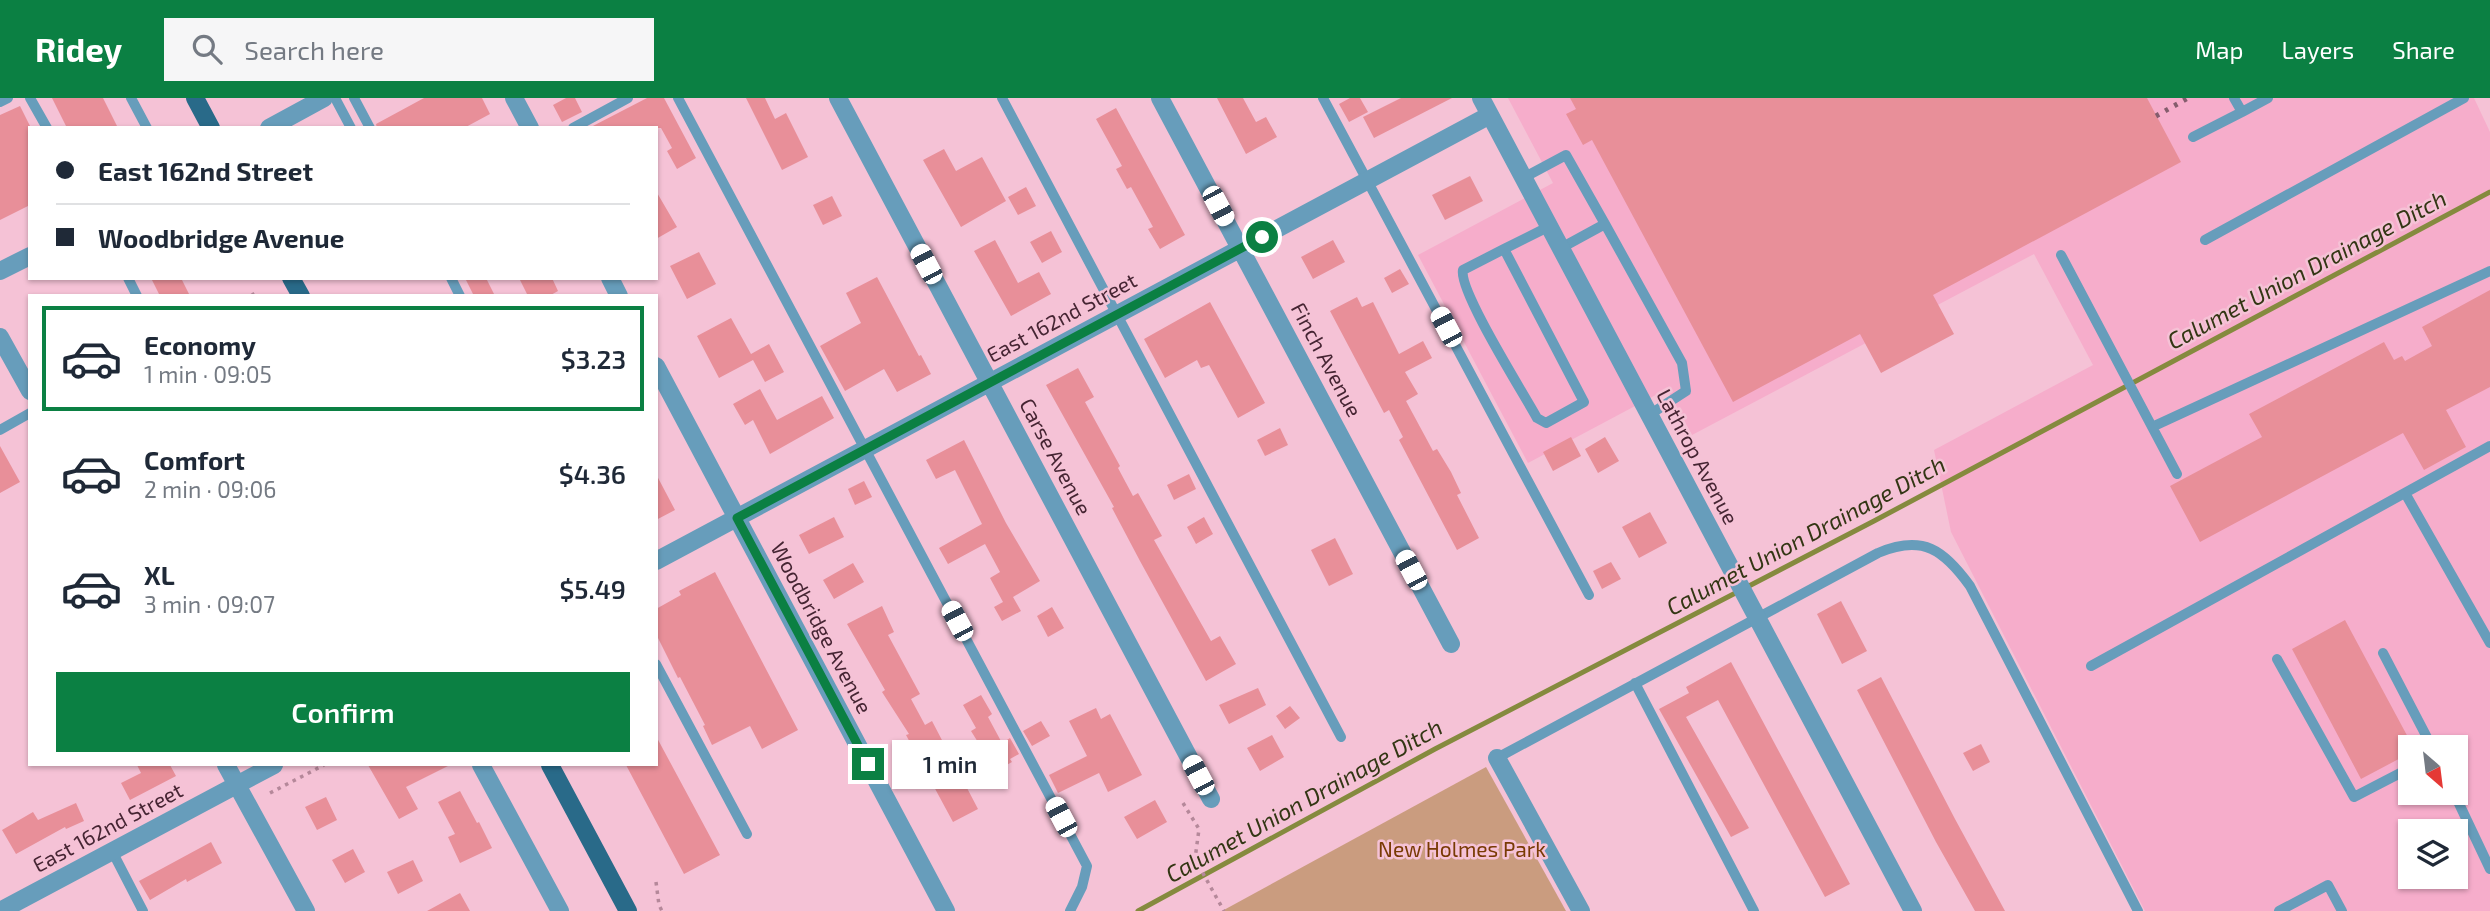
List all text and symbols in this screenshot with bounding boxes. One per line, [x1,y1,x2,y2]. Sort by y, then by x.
search box [164,18,654,81]
text: Ridey [35,29,122,69]
icon: search [188,30,226,68]
text: Search here [244,34,384,65]
text: Map [2195,35,2243,64]
text: Layers [2281,35,2354,64]
text: Share [2392,35,2455,64]
text: East 162nd Street [98,155,313,186]
car [1199,183,1238,229]
water label: Calumet Union Drainage Ditch [2162,184,2451,355]
route start [1246,221,1278,253]
text: Woodbridge Avenue [98,222,344,253]
car [907,241,946,287]
street label: East 162nd Street [982,267,1140,367]
street label: Finch Avenue [1287,298,1368,421]
car [1427,304,1466,350]
icon: car [60,327,123,390]
text: Economy [144,329,256,360]
text: $3.23 [561,343,626,374]
text: 1 min · 09:05 [144,360,272,388]
street label: Lathrop Avenue [1652,384,1744,528]
street label: Carse Avenue [1015,394,1098,519]
icon: car [60,442,123,505]
text: Comfort [144,444,245,475]
water label: Calumet Union Drainage Ditch [1661,450,1950,621]
text: $4.36 [559,458,626,489]
text: 2 min · 09:06 [144,475,276,503]
street label: Woodbridge Avenue [767,537,878,717]
car [1392,547,1431,593]
icon: car [60,557,123,620]
text: XL [144,559,175,590]
text: $5.49 [559,573,626,604]
text: 3 min · 09:07 [144,590,275,618]
car [938,598,977,644]
button: Confirm [56,672,630,752]
water label: Calumet Union Drainage Ditch [1160,712,1447,888]
north arrow [2398,735,2468,805]
map controls [2398,735,2468,889]
callout: 1 min [892,740,1008,788]
route end [852,748,884,780]
text: 1 min [923,750,977,778]
car [1179,752,1218,798]
street label: East 162nd Street [28,777,186,877]
car [1042,794,1081,840]
button: layers [2398,819,2468,889]
park label: New Holmes Park [1378,836,1546,861]

